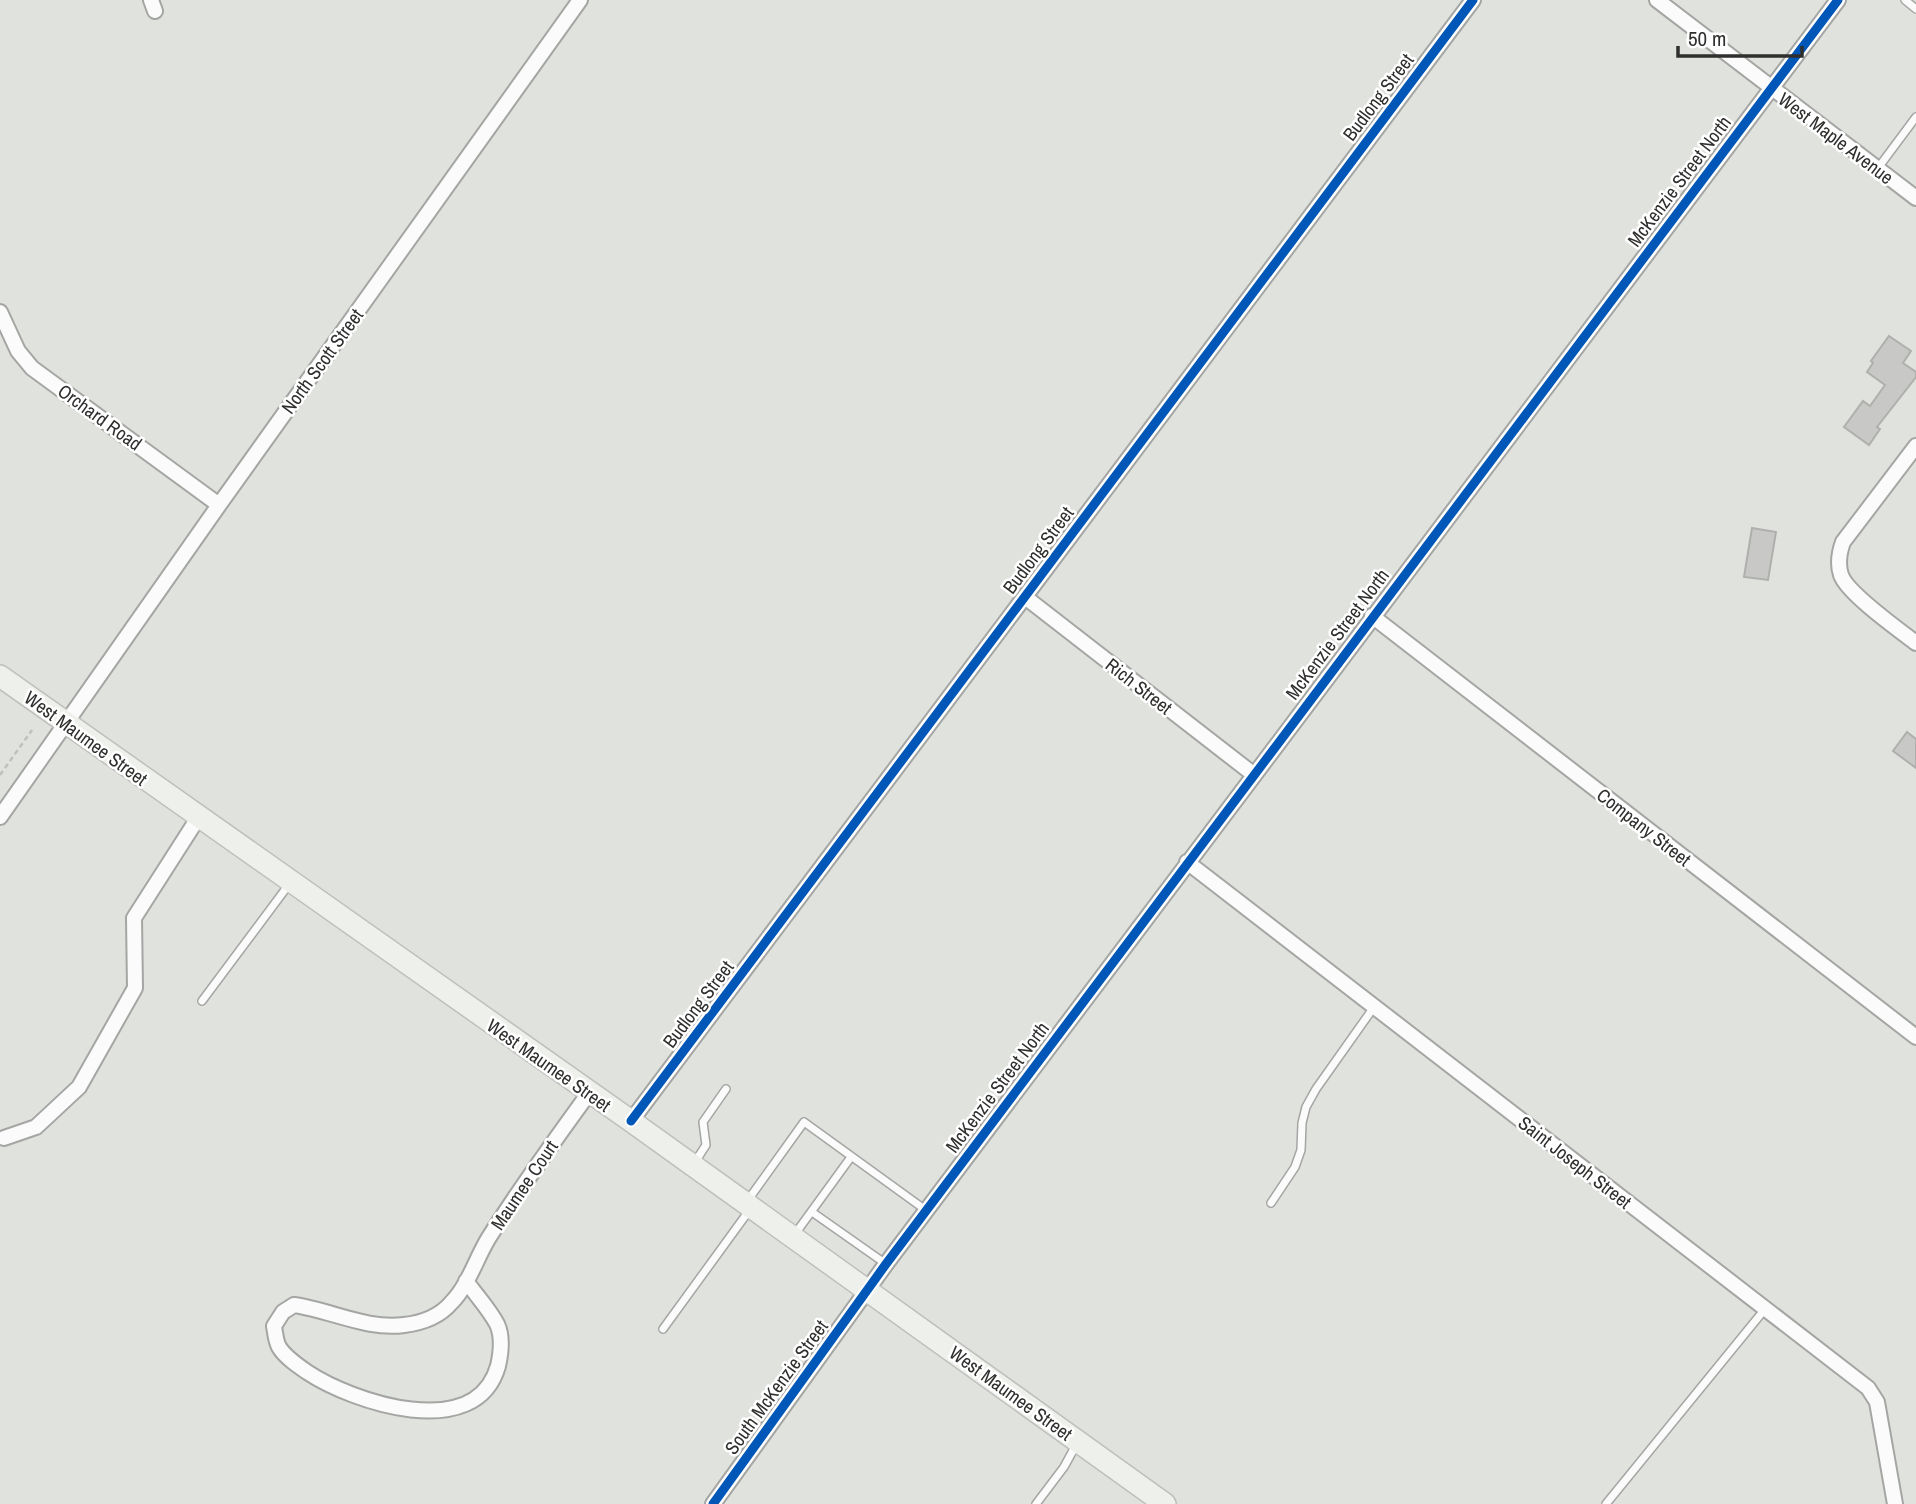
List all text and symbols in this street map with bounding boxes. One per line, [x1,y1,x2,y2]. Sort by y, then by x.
scale bar [1678,14,1802,58]
text: 50 m [1688,24,1726,53]
street label: Budlong Street [1337,47,1420,146]
street label: West Maple Avenue [1773,86,1899,190]
street label: McKenzie Street North [1621,110,1737,252]
street label: North Scott Street [275,303,369,419]
street label: Orchard Road [53,378,147,456]
street label: Budlong Street [997,500,1080,599]
street label: McKenzie Street North [1279,563,1395,705]
street label: Rich Street [1100,652,1178,721]
street label: West Maumee Street [19,685,153,792]
street label: Company Street [1592,782,1697,872]
street label: Budlong Street [657,954,740,1053]
street label: West Maumee Street [482,1012,617,1118]
street label: McKenzie Street North [939,1016,1055,1158]
street label: Saint Joseph Street [1513,1110,1637,1215]
street label: Maumee Court [484,1134,564,1235]
street label: South McKenzie Street [718,1314,834,1459]
street label: West Maumee Street [944,1340,1078,1447]

